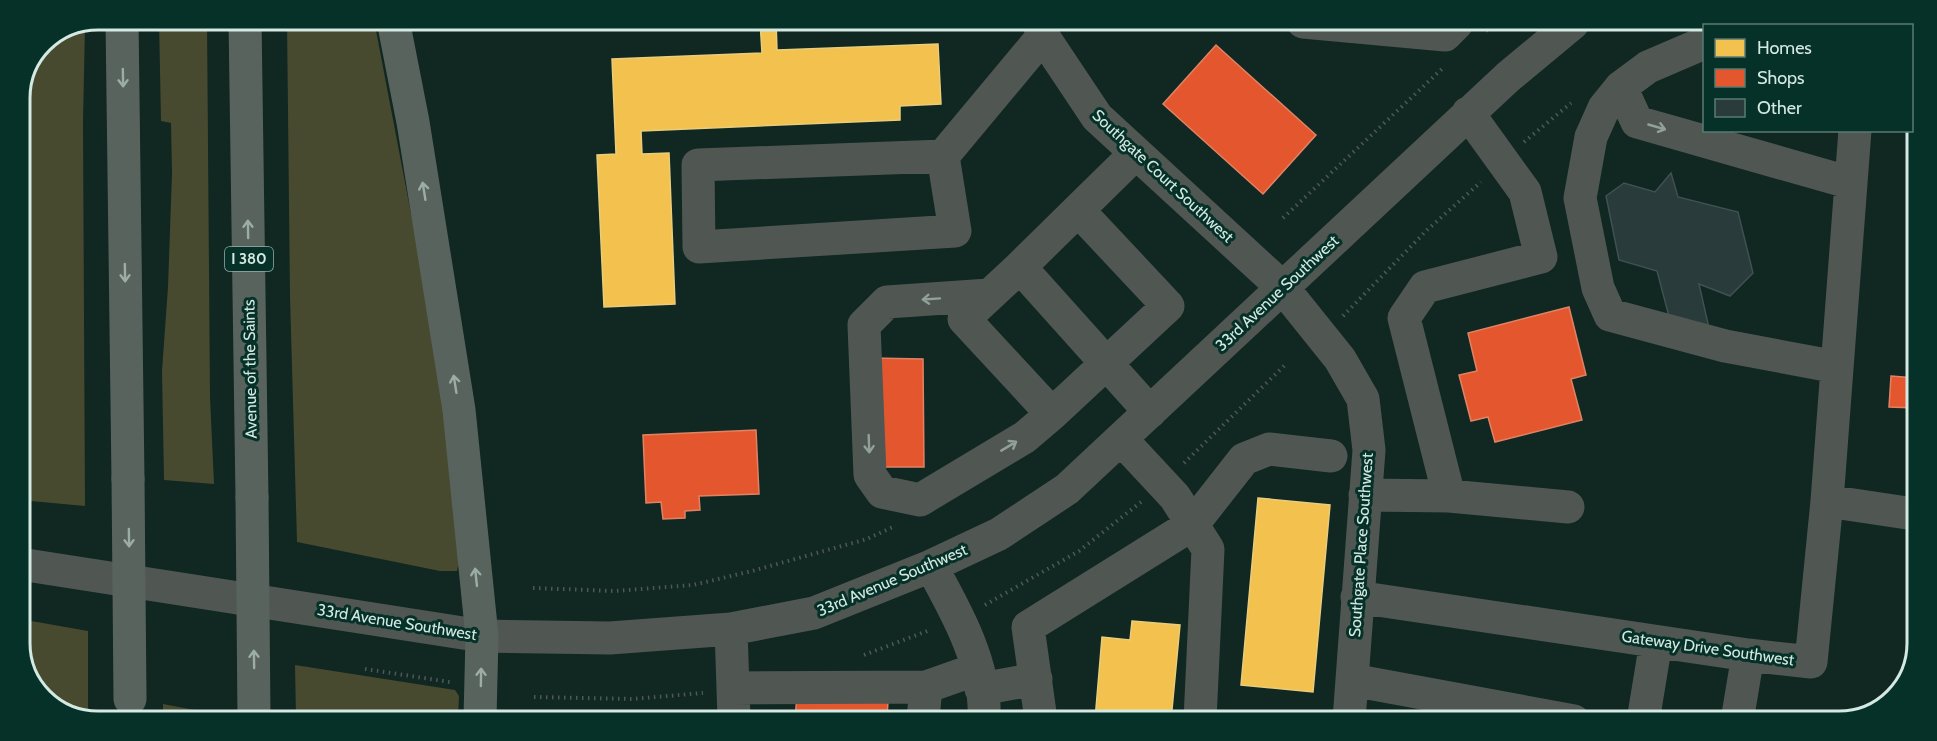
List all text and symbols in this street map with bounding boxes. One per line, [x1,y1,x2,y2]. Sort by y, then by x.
legend [1703,24,1913,132]
text: Homes [1757,37,1812,59]
text: Shops [1757,67,1805,89]
one-way arrow [117,68,129,88]
text: Other [1757,97,1802,119]
street label: Southgate Court Southwest [1088,106,1238,247]
one-way arrow [1647,122,1666,134]
one-way arrow [419,182,430,201]
one-way arrow [242,220,254,240]
street label: 33rd Avenue Southwest [1212,231,1343,355]
road number: I 380 [225,247,273,271]
one-way arrow [120,263,131,283]
one-way arrow [921,294,941,305]
street label: Avenue of the Saints [239,299,261,439]
one-way arrow [449,374,460,394]
one-way arrow [863,433,874,453]
one-way arrow [1000,440,1017,452]
street label: Southgate Place Southwest [1345,452,1377,638]
one-way arrow [123,527,134,547]
street label: 33rd Avenue Southwest [814,540,970,620]
one-way arrow [470,568,481,588]
street label: 33rd Avenue Southwest [316,600,479,644]
street label: Gateway Drive Southwest [1621,626,1796,670]
one-way arrow [248,650,260,670]
one-way arrow [475,667,486,687]

